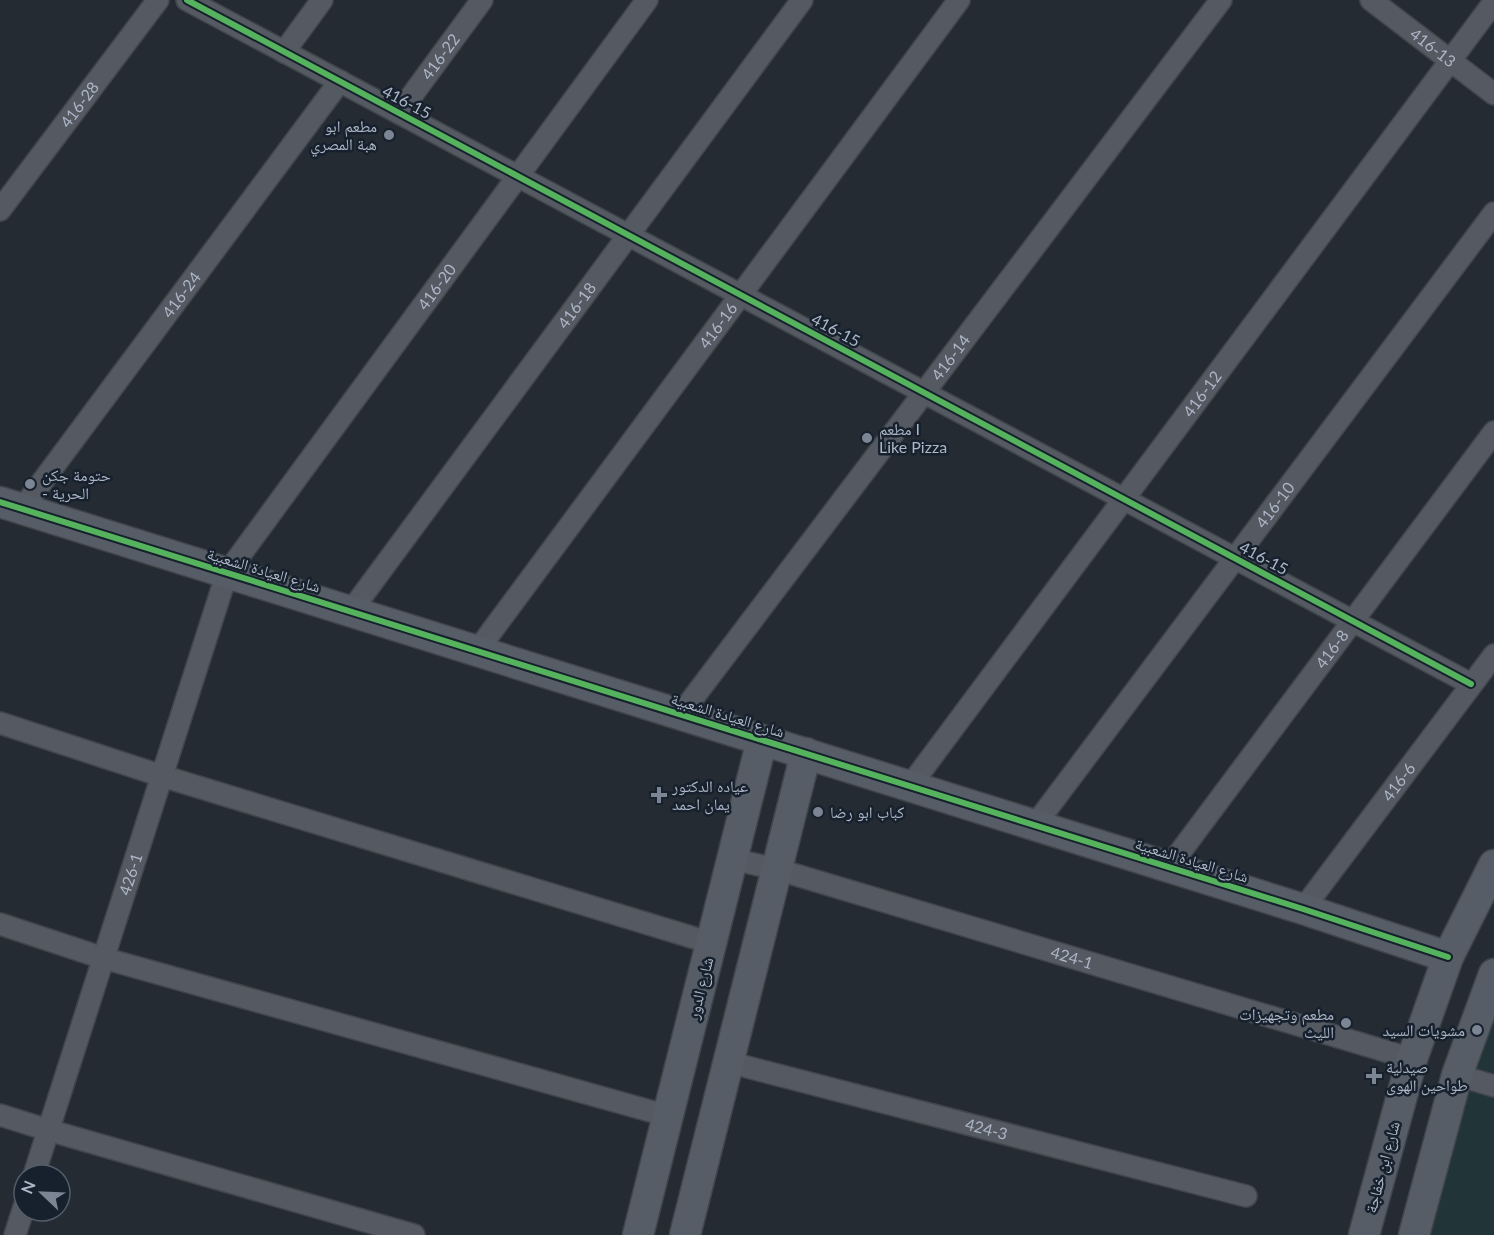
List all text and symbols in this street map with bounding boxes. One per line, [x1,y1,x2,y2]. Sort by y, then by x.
street label: 416-13 [1407,24,1460,70]
street label: 416-22 [417,30,463,83]
street label: 416-28 [56,78,102,131]
street label: 416-15 [380,81,435,122]
place label: مطعم ابو هبة المصري [310,116,377,157]
marker: مطعم ابو هبة المصري [382,128,396,142]
street label: 416-20 [413,260,459,313]
street label: 416-24 [158,268,204,321]
street label: 416-18 [553,278,599,332]
street label: 416-16 [694,299,741,352]
street label: 416-15 [809,309,864,350]
street label: 416-14 [927,331,974,384]
street label: 416-12 [1178,367,1225,420]
place label: مطعم I Like Pizza [879,419,947,456]
marker: مطعم I Like Pizza [860,431,874,445]
place label: حتومة جكن - الحرية [42,465,111,503]
marker: حتومة جكن - الحرية [23,477,37,491]
street label: 416-10 [1251,478,1298,531]
street label: 416-15 [1237,537,1292,578]
street label: شارع العيادة الشعبية [205,543,323,598]
street label: 416-8 [1311,626,1352,672]
street label: شارع العيادة الشعبية [669,688,787,743]
street label: 416-6 [1378,759,1419,805]
place label: عياده الدكتور يمان احمد [671,776,748,815]
marker: عياده الدكتور يمان احمد [650,786,668,804]
place label: كباب ابو رضا [830,802,905,822]
marker: كباب ابو رضا [811,805,825,819]
street label: شارع العيادة الشعبية [1133,833,1251,888]
street label: 426-1 [114,851,146,897]
street label: 424-1 [1049,942,1095,972]
street label: شارع الدور [682,955,718,1022]
place label: مطعم وتجهيزات الليث [1239,1004,1334,1041]
marker: مطعم وتجهيزات الليث [1339,1016,1353,1030]
place label: مشويات السيد [1382,1020,1465,1040]
marker: مشويات السيد [1470,1023,1484,1037]
place label: صيدلية طواحين الهوى [1386,1057,1468,1096]
marker: صيدلية طواحين الهوى [1367,1069,1381,1083]
street label: 424-3 [963,1114,1010,1143]
street label: شارع ابن خفاجة [1360,1119,1405,1215]
north arrow [12,1163,72,1223]
text: N [17,1178,39,1196]

